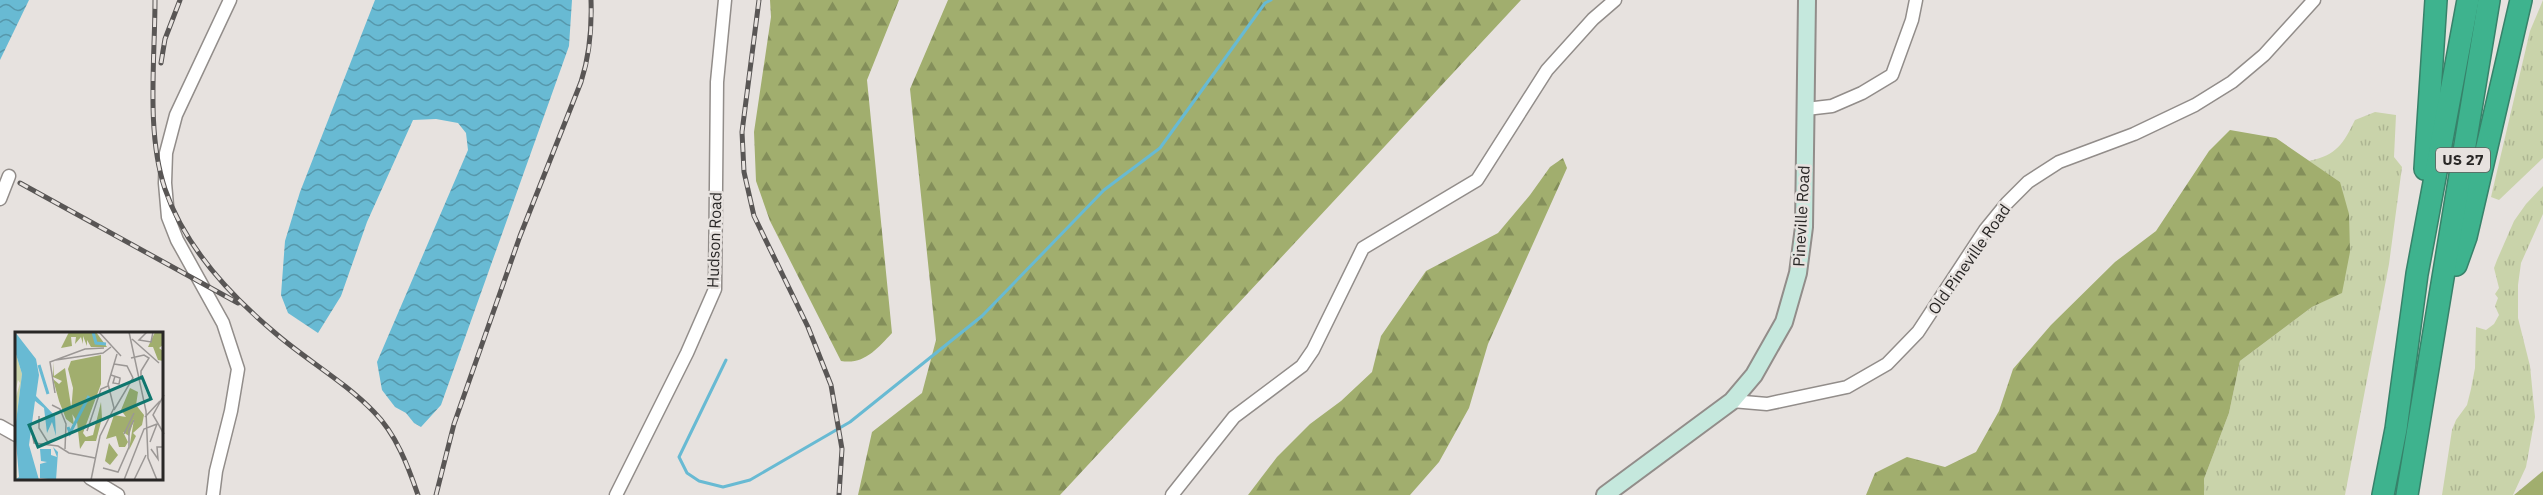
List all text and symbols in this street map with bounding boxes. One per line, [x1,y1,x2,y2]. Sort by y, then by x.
road number: US 27 [2436,148,2490,172]
street label: Pineville Road [1788,165,1814,267]
street label: Hudson Road [702,192,726,288]
street label: Old Pineville Road [1924,200,2014,318]
inset map [15,332,164,480]

